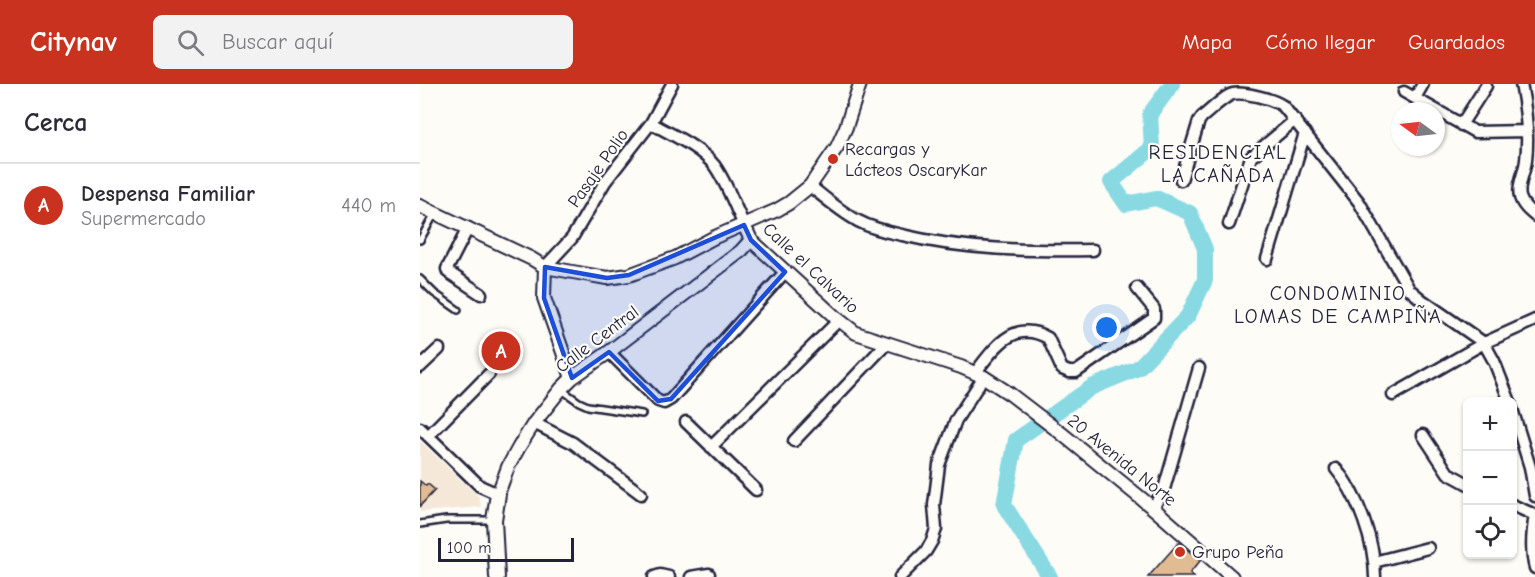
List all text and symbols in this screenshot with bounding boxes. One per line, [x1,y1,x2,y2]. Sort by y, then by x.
search box [153,15,573,69]
text: Citynav [30,26,117,58]
icon: search [174,26,207,59]
text: Buscar aquí [222,29,333,55]
text: Mapa [1182,30,1232,54]
text: Cómo llegar [1265,30,1375,54]
text: Guardados [1408,30,1505,54]
north arrow [1391,102,1445,156]
text: Cerca [24,108,88,138]
street label: Pasaje Polio [564,125,633,212]
place label: Recargas y Lácteos OscaryKar [845,139,988,181]
district label: RESIDENCIAL LA CAÑADA [1149,141,1287,187]
marker: Recargas y Lácteos OscaryKar [826,152,840,166]
text: Despensa Familiar [81,181,255,207]
text: A [38,194,49,217]
text: 440 m [341,194,396,217]
text: Supermercado [81,207,206,230]
street label: Calle el Calvario [758,218,863,318]
district label: CONDOMINIO LOMAS DE CAMPIÑA [1234,282,1442,328]
street label: Calle Central [552,301,643,377]
your location [1092,313,1121,342]
pin: A [482,328,520,374]
map controls [1463,397,1517,559]
button: + [1463,397,1517,451]
street label: 20 Avenida Norte [1063,410,1180,511]
button: − [1463,451,1517,505]
button: locate [1463,505,1517,559]
scale bar [438,535,574,562]
text: 100 m [447,539,491,557]
place label: Grupo Peña [1192,542,1284,563]
marker: Grupo Peña [1173,545,1187,559]

